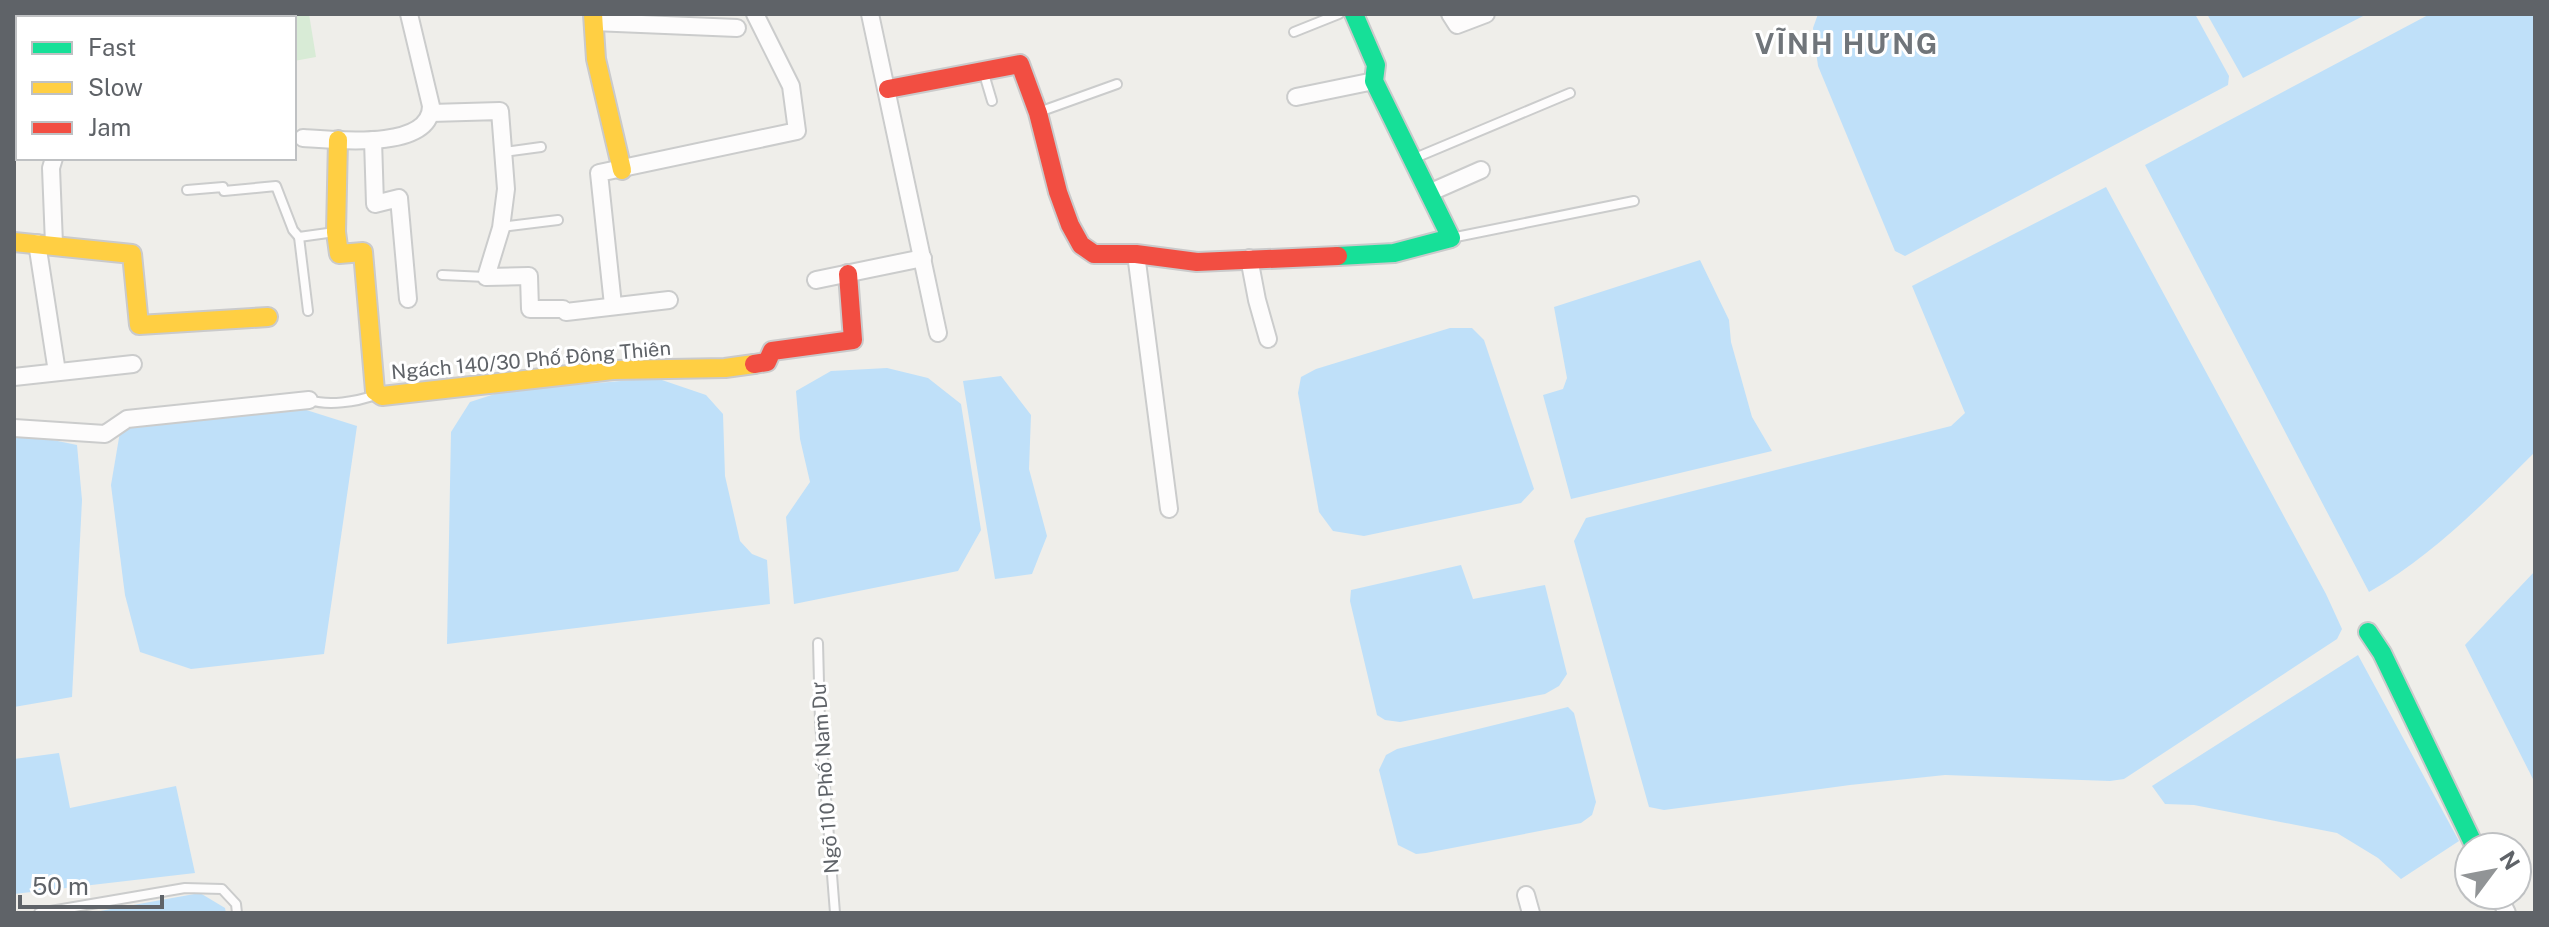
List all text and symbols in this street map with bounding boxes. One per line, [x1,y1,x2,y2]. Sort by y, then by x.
legend [16,16,296,160]
district label: VĨNH HƯNG [1755,27,1939,60]
text: Fast [88,33,136,61]
text: Slow [88,73,143,101]
text: Jam [88,113,131,141]
street label: Ngách 140/30 Phố Đông Thiên [390,336,672,384]
street label: Ngõ 110 Phố Nam Dư [806,681,844,875]
north arrow [2453,831,2533,911]
text: N [2494,846,2526,875]
scale bar [20,859,162,909]
text: 50 m [32,872,89,900]

